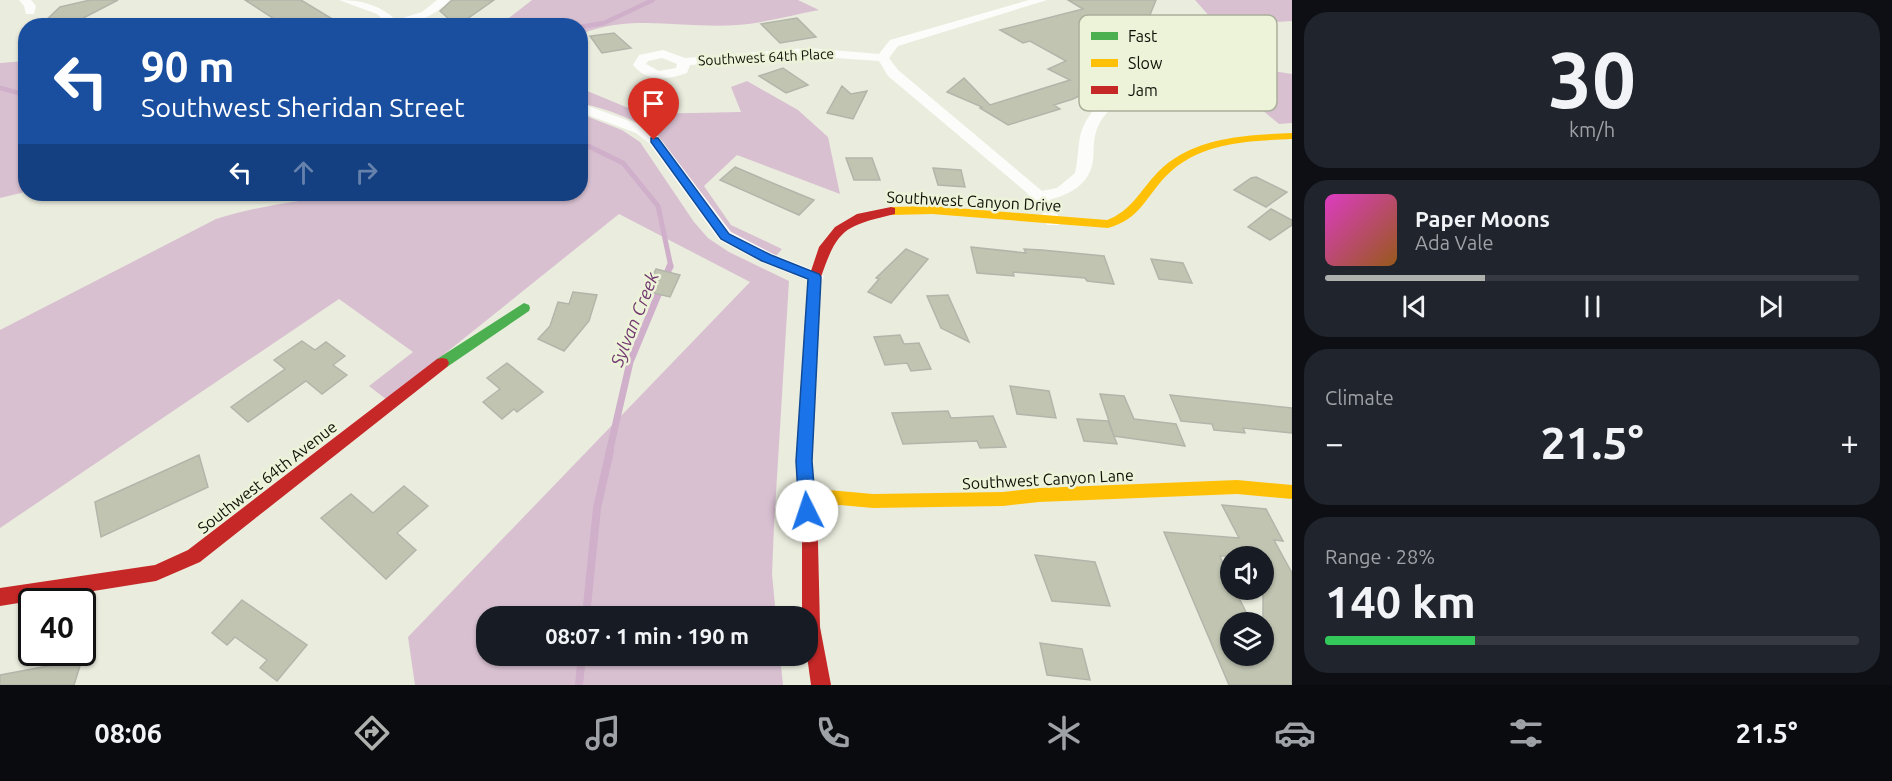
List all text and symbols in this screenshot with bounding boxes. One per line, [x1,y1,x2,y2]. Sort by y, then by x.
legend [1079,15,1277,111]
text: Fast [1128,27,1158,45]
text: 30 [1548,35,1636,123]
icon: left [42,42,120,120]
text: 90 m [141,43,235,90]
street label: Southwest 64th Place [698,45,834,69]
text: Slow [1128,54,1163,72]
pin [628,78,679,140]
text: Jam [1128,81,1158,99]
icon: arrive [637,87,670,120]
text: Southwest Sheridan Street [141,92,465,122]
text: km/h [1569,118,1615,141]
icon: left [224,156,257,189]
icon: ahead [287,156,320,189]
icon: right [350,156,383,189]
street label: Southwest Canyon Drive [886,187,1062,215]
text: Paper Moons [1415,206,1550,231]
text: Ada Vale [1415,231,1493,254]
water label: Sylvan Creek [606,268,662,370]
icon: previous [1398,290,1431,323]
icon: pause [1576,290,1609,323]
icon: next [1754,290,1787,323]
text: Climate [1325,386,1394,409]
street label: Southwest 64th Avenue [194,417,340,537]
text: 21.5° [1540,417,1644,468]
text: − [1325,424,1344,461]
text: + [1840,424,1859,461]
street label: Southwest Canyon Lane [962,466,1134,492]
position arrow [775,479,839,543]
text: Range · 28% [1325,545,1435,568]
map controls [1220,546,1274,666]
button: sound [1220,546,1274,600]
text: 140 km [1325,576,1476,627]
speed limit sign: 40 [18,588,96,666]
button: layers [1220,612,1274,666]
text: 08:07 · 1 min · 190 m [545,623,749,648]
icon: directions [351,712,393,754]
icon: music [582,712,624,754]
icon: phone [812,712,854,754]
icon: climate [1043,712,1085,754]
icon: car [1274,712,1316,754]
icon: filters [1505,712,1547,754]
text: 08:06 [94,718,162,748]
text: 21.5° [1736,718,1798,748]

